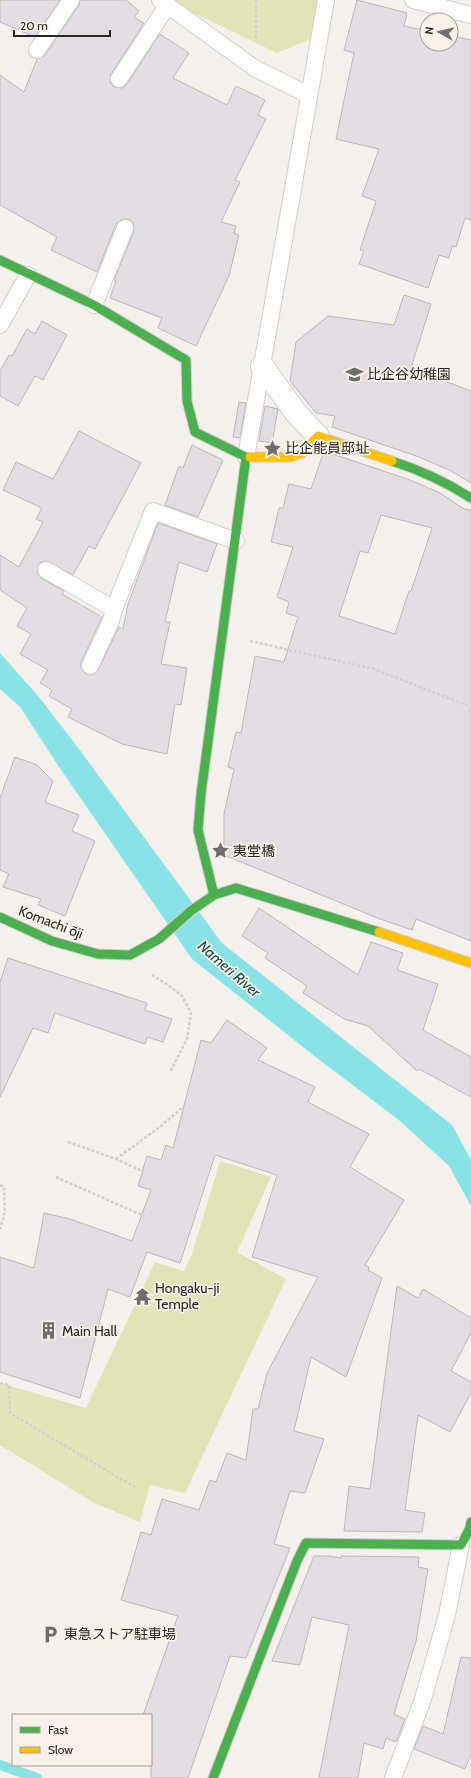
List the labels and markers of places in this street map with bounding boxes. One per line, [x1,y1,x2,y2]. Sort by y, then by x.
school or university icon: 比企谷幼稚園 [344,364,364,384]
place label: 比企谷幼稚園 [367,365,451,383]
place icon: 比企能員邸址 [262,438,282,458]
place label: 比企能員邸址 [285,439,369,457]
place icon: 夷堂橋 [210,841,230,861]
place label: 夷堂橋 [233,842,275,860]
place label: Hongaku-ji Temple [155,1279,219,1313]
temple icon: Hongaku-ji Temple [132,1286,152,1306]
building icon: Main Hall [39,1321,59,1341]
place label: Main Hall [62,1322,118,1340]
parking icon: 東急ストア駐車場 [41,1624,61,1644]
place label: 東急ストア駐車場 [64,1625,176,1643]

